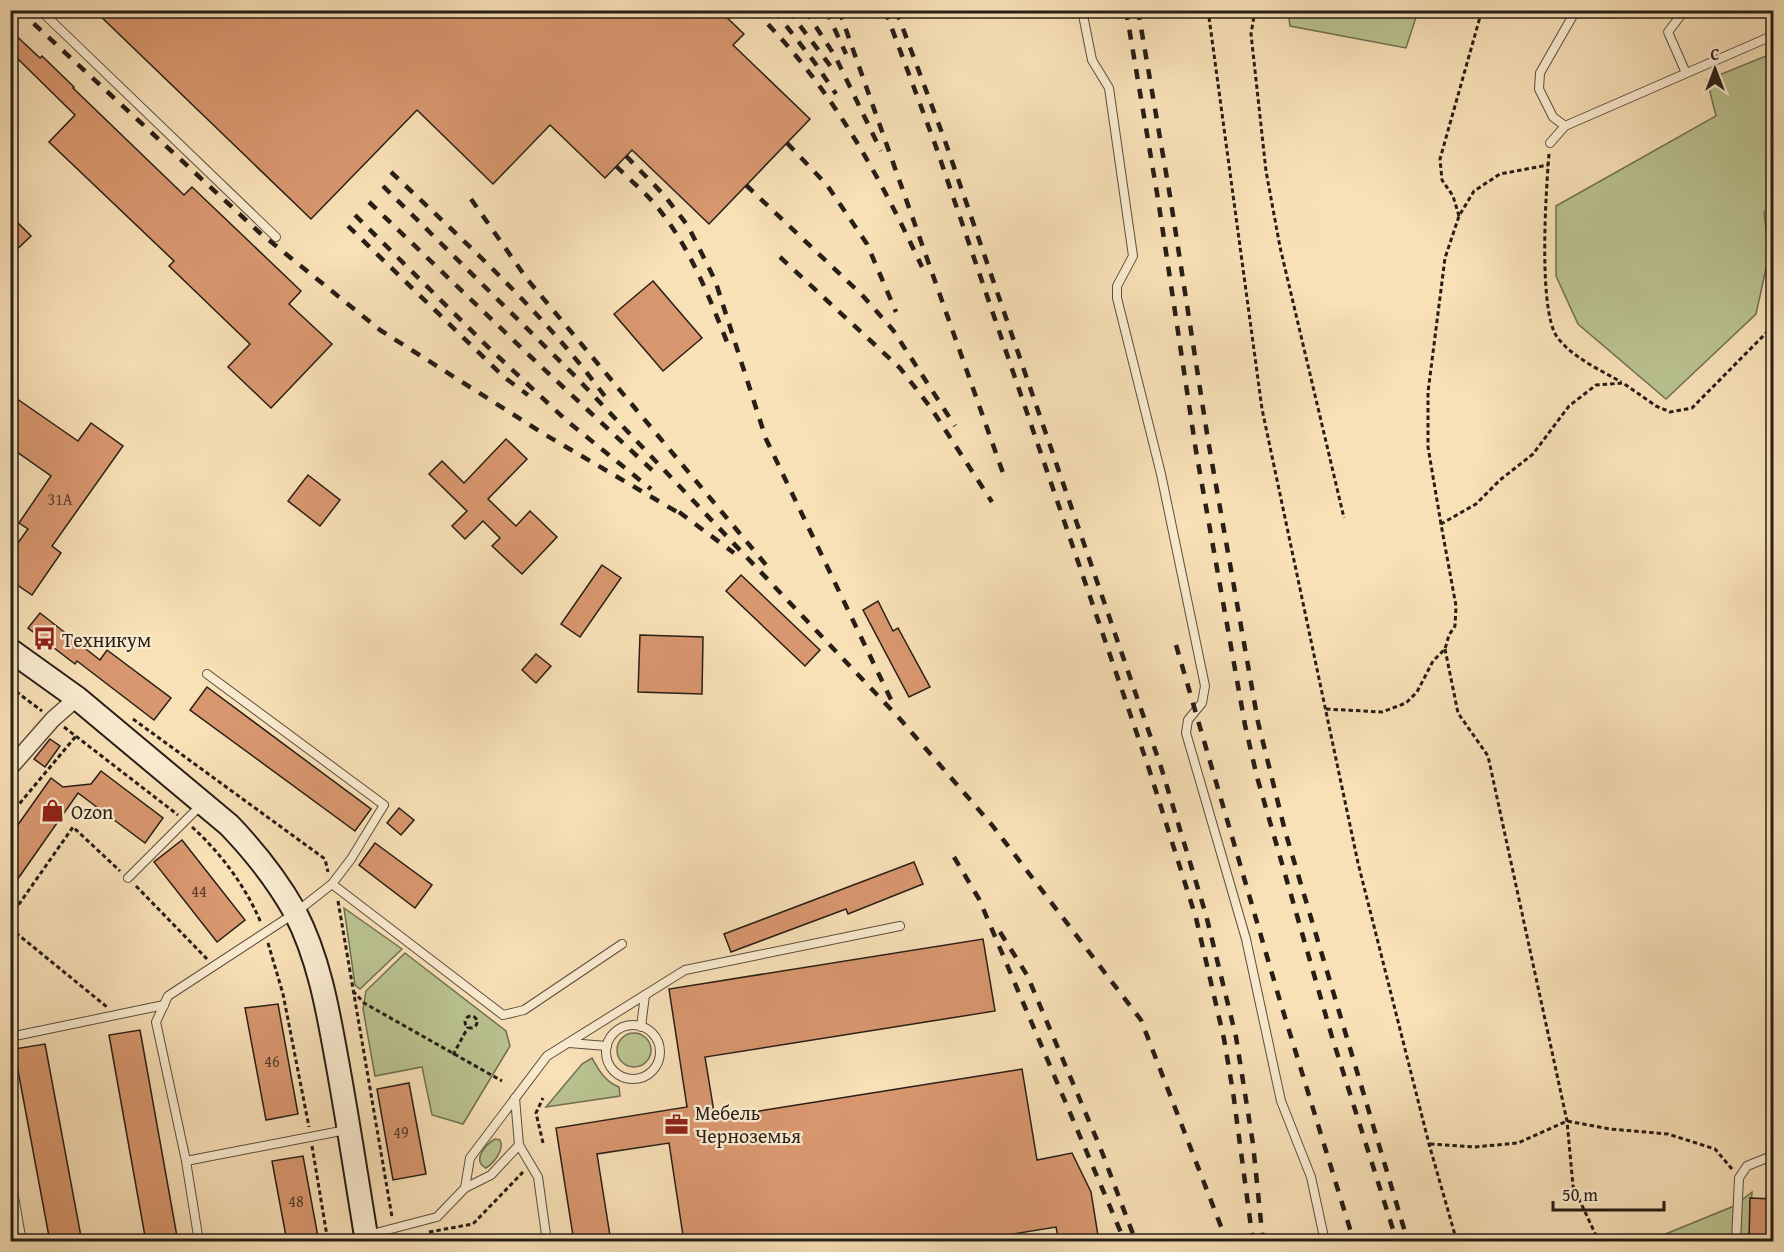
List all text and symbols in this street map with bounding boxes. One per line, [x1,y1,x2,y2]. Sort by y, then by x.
north arrow [1685,39,1745,99]
text: С [1710,42,1720,66]
house number: 31А [47,487,73,511]
place label: Техникум [62,625,151,654]
bus stop icon: Техникум [31,626,57,652]
place label: Ozon [71,797,113,826]
shop icon: Ozon [40,798,66,824]
house number: 44 [191,879,207,903]
house number: 46 [264,1049,280,1073]
place label: Мебель Черноземья [695,1098,801,1150]
office icon: Мебель Черноземья [664,1111,690,1137]
house number: 49 [393,1120,409,1144]
scale bar [1553,1174,1664,1212]
text: 50 m [1562,1181,1598,1208]
house number: 48 [288,1189,304,1213]

